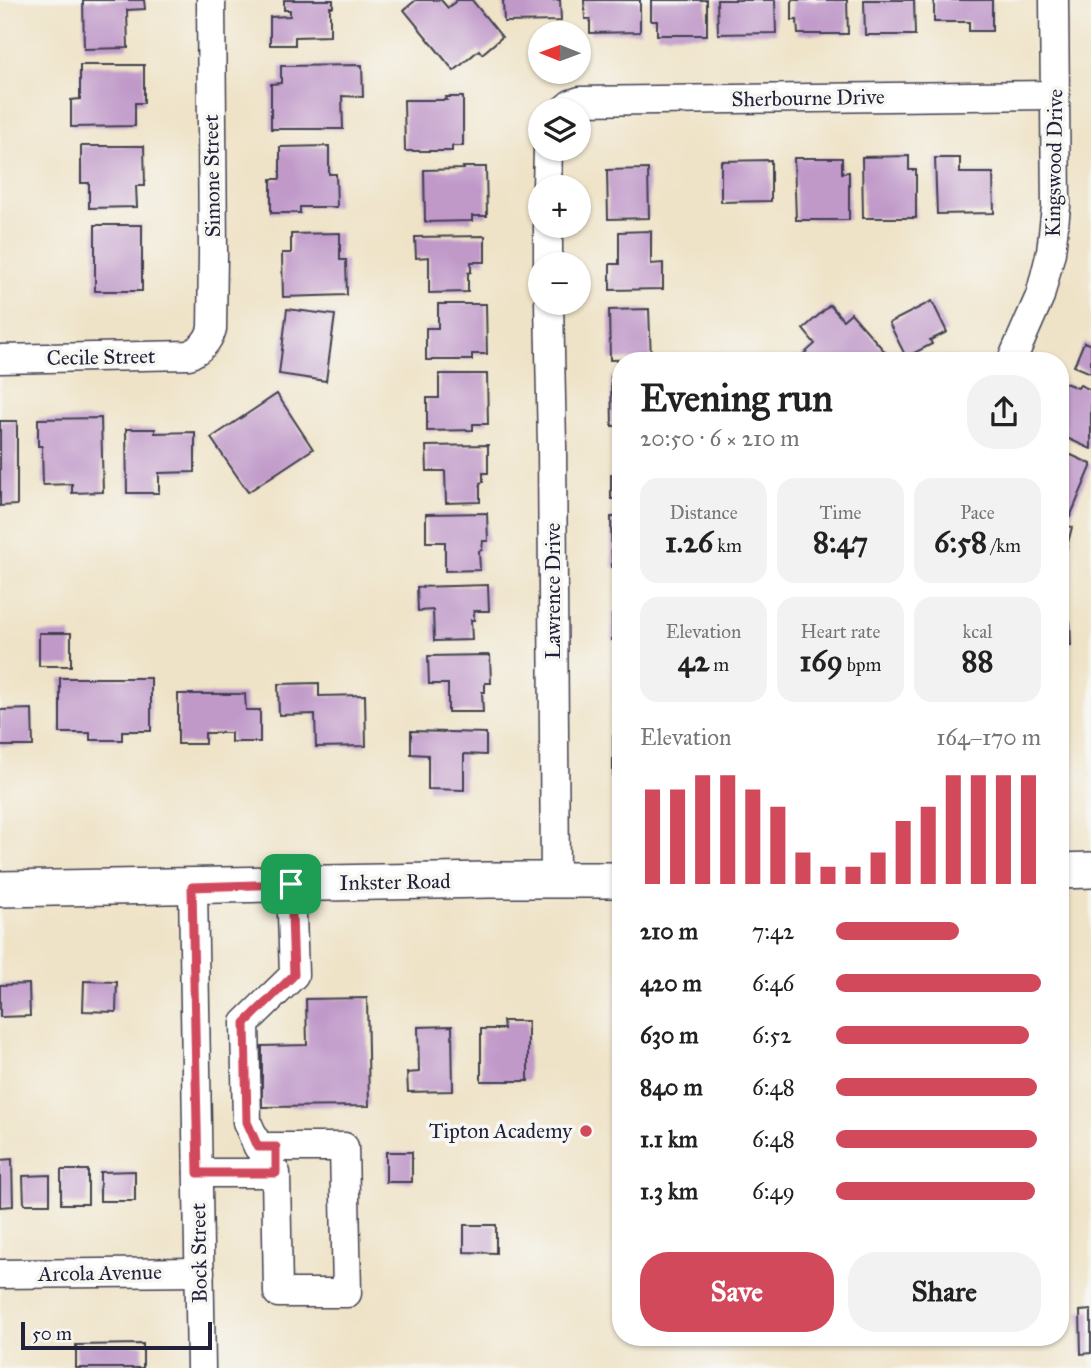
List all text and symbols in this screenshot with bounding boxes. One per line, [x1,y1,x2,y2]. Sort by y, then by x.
north arrow [528,21,592,84]
map controls [528,21,591,315]
street label: Sherbourne Drive [731,84,885,112]
street label: Kingswood Drive [1040,88,1068,237]
button: layers [528,98,591,161]
street label: Simone Street [198,114,226,238]
button: + [528,175,591,238]
button: − [528,252,591,315]
street label: Cecile Street [46,343,156,371]
text: Evening run [640,375,833,421]
button: share [967,375,1041,449]
text: 20:50 · 6 × 210 m [640,424,800,452]
text: Distance [669,501,738,524]
text: Time [819,501,862,524]
text: Pace [960,501,995,524]
street label: Lawrence Drive [540,522,566,659]
text: 1.26 [665,524,713,560]
text: 8:47 [813,524,868,560]
text: 6:58 [934,524,987,560]
text: km [713,534,742,557]
text: /km [987,534,1021,557]
text: Elevation [666,620,741,643]
text: Heart rate [801,620,880,643]
text: kcal [963,620,992,643]
text: 42 [678,643,709,679]
text: 169 [800,643,843,679]
text: 88 [962,643,993,679]
text: m [709,653,729,676]
text: bpm [843,653,881,676]
text: Elevation [640,723,731,751]
text: 164–170 m [936,723,1041,751]
pin [261,854,321,914]
icon: arrive [272,865,310,903]
street label: Inkster Road [339,868,451,896]
text: 210 m [640,917,698,945]
text: 7:42 [752,917,794,945]
text: 420 m [640,969,702,997]
text: 6:46 [752,969,794,997]
text: 630 m [640,1021,699,1049]
text: 6:52 [752,1021,792,1049]
text: 840 m [640,1073,703,1101]
text: 6:48 [752,1073,795,1101]
place label: Tipton Academy [429,1118,573,1144]
marker: Tipton Academy [578,1123,594,1139]
text: 1.1 km [640,1125,698,1153]
text: 6:48 [752,1125,795,1153]
text: 1.3 km [640,1177,698,1205]
text: 6:49 [752,1177,795,1205]
street label: Bock Street [185,1202,213,1303]
button: Save [640,1252,834,1332]
button: Share [848,1252,1041,1332]
street label: Arcola Avenue [37,1259,162,1287]
scale bar [21,1319,212,1351]
text: 50 m [32,1322,72,1345]

